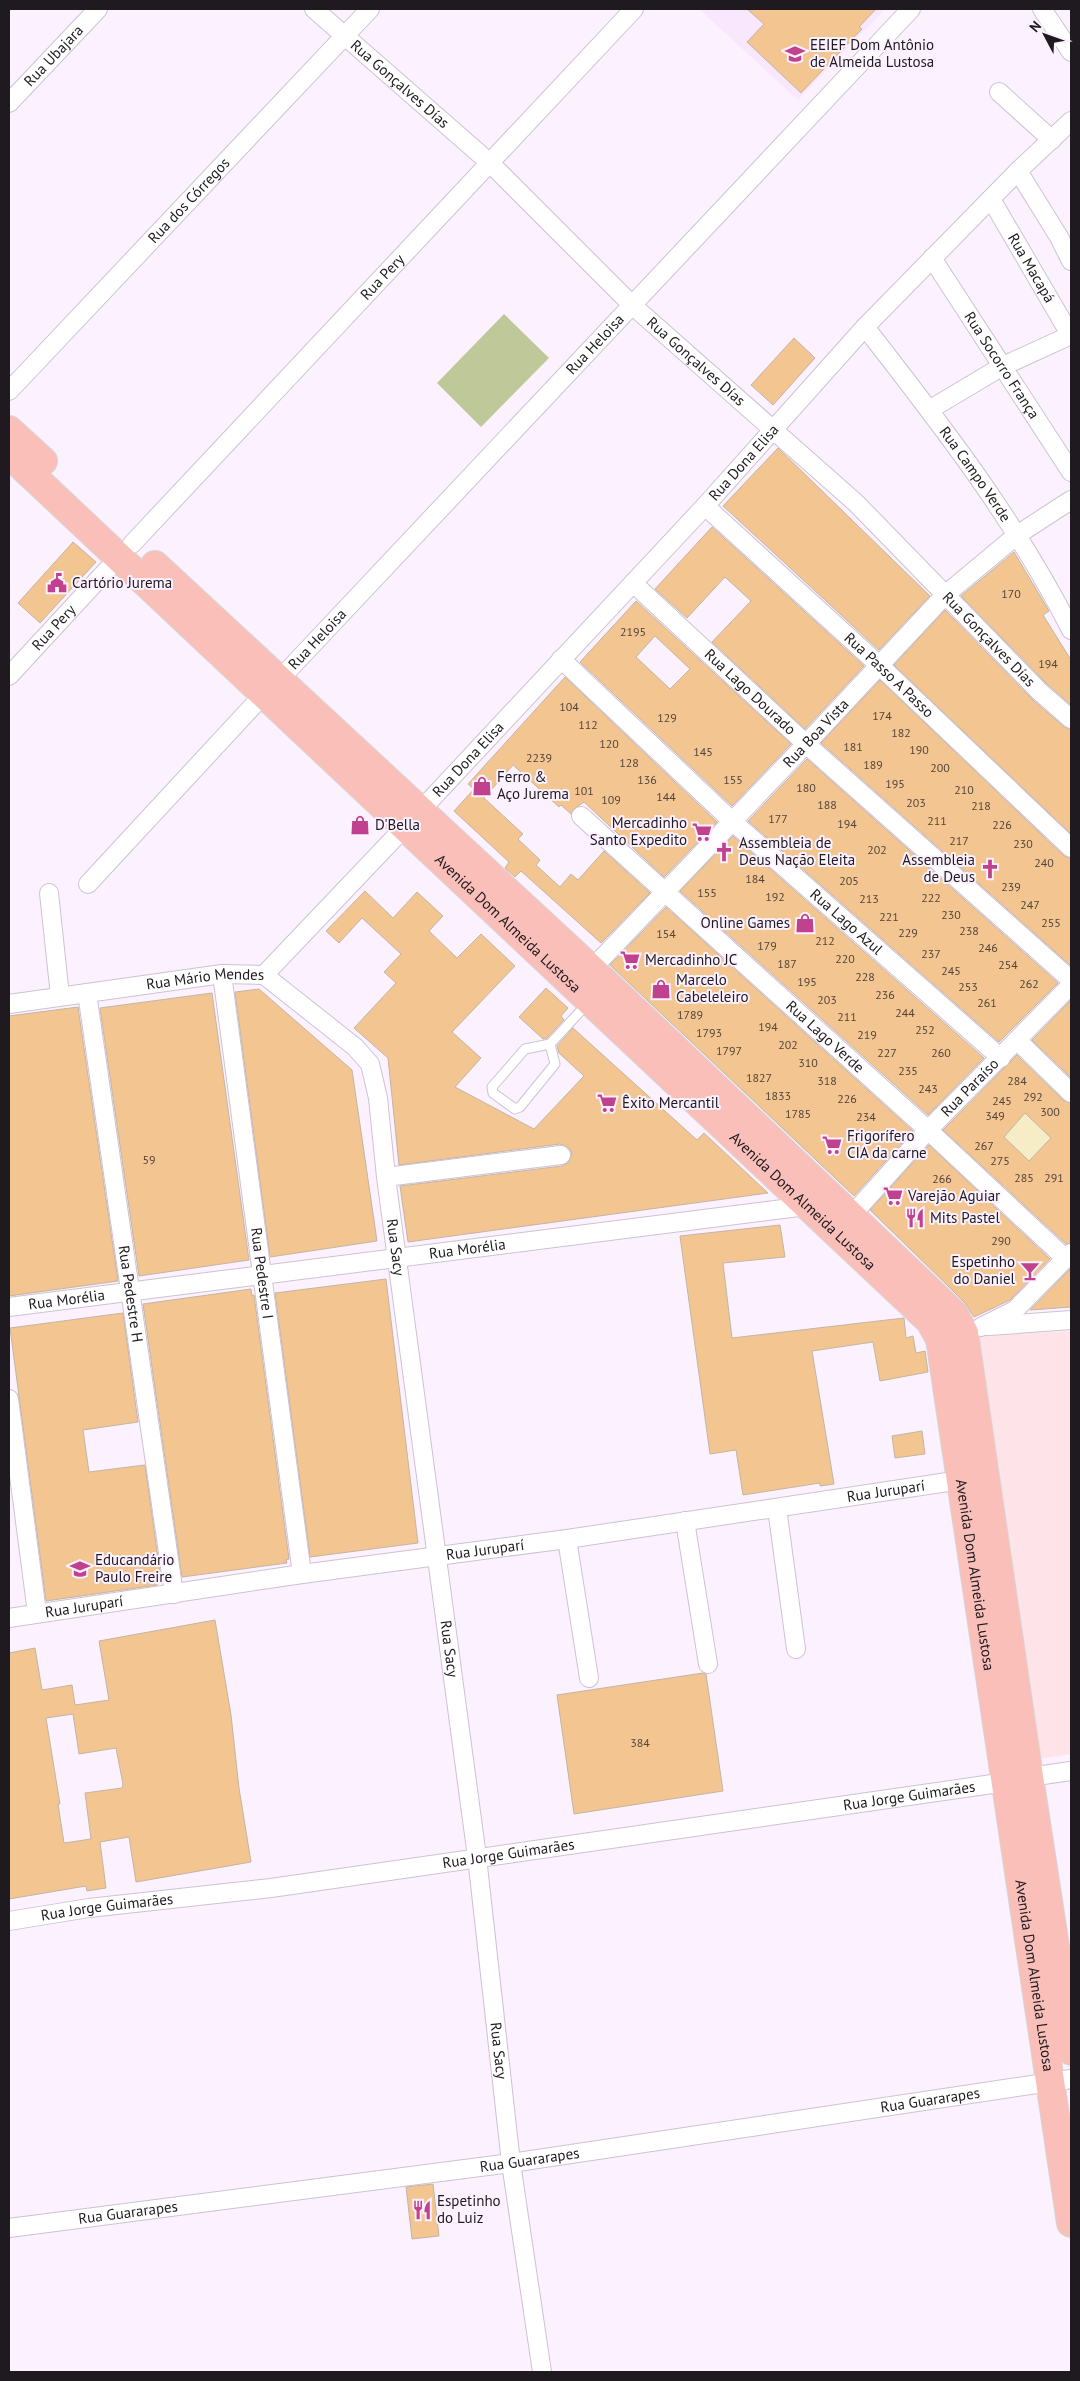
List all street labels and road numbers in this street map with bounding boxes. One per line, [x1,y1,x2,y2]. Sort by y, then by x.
street label: Rua Ubajara [20,21,87,90]
street label: Rua Gonçalves Días [347,35,453,132]
street label: Rua dos Córregos [144,153,234,247]
street label: Rua Macapá [1004,230,1060,306]
street label: Rua Pery [356,250,408,304]
street label: Rua Socorro França [960,308,1044,422]
street label: Rua Heloisa [562,310,628,378]
street label: Rua Gonçalves Días [643,313,749,410]
street label: Rua Dona Elisa [704,420,782,505]
street label: Rua Campo Verde [936,423,1016,525]
street label: Rua Gonçalves Días [939,588,1040,690]
street label: Rua Pery [27,600,79,654]
street label: Rua Heloisa [284,605,350,673]
street label: Rua Passo A Passo [841,628,938,721]
street label: Rua Lago Dourado [701,644,800,739]
street label: Rua Boa Vista [779,694,852,771]
street label: Rua Dona Elisa [428,718,508,801]
street label: Avenida Dom Almeida Lustosa [431,850,585,996]
street label: Rua Lago Azul [806,884,887,959]
street label: Rua Mário Mendes [145,963,264,994]
street label: Rua Lago Verde [782,996,868,1077]
street label: Rua Paraíso [937,1054,1002,1120]
street label: Avenida Dom Almeida Lustosa [726,1128,880,1274]
street label: Rua Sacy [383,1218,409,1277]
street label: Rua Pedestre I [247,1226,278,1320]
street label: Rua Morélia [428,1234,507,1263]
street label: Rua Pedestre H [115,1244,147,1344]
street label: Rua Morélia [27,1285,106,1313]
street label: Rua Juruparí [845,1476,926,1506]
street label: Avenida Dom Almeida Lustosa [952,1478,999,1672]
street label: Rua Juruparí [445,1535,525,1564]
street label: Rua Juruparí [44,1591,124,1621]
street label: Rua Sacy [436,1619,463,1678]
street label: Rua Jorge Guimarães [842,1777,976,1814]
street label: Rua Jorge Guimarães [441,1834,576,1872]
street label: Avenida Dom Almeida Lustosa [1011,1878,1058,2073]
street label: Rua Jorge Guimarães [39,1889,174,1925]
street label: Rua Sacy [486,2021,512,2080]
street label: Rua Guararapes [879,2083,981,2116]
street label: Rua Guararapes [479,2143,581,2176]
street label: Rua Guararapes [77,2196,179,2228]

